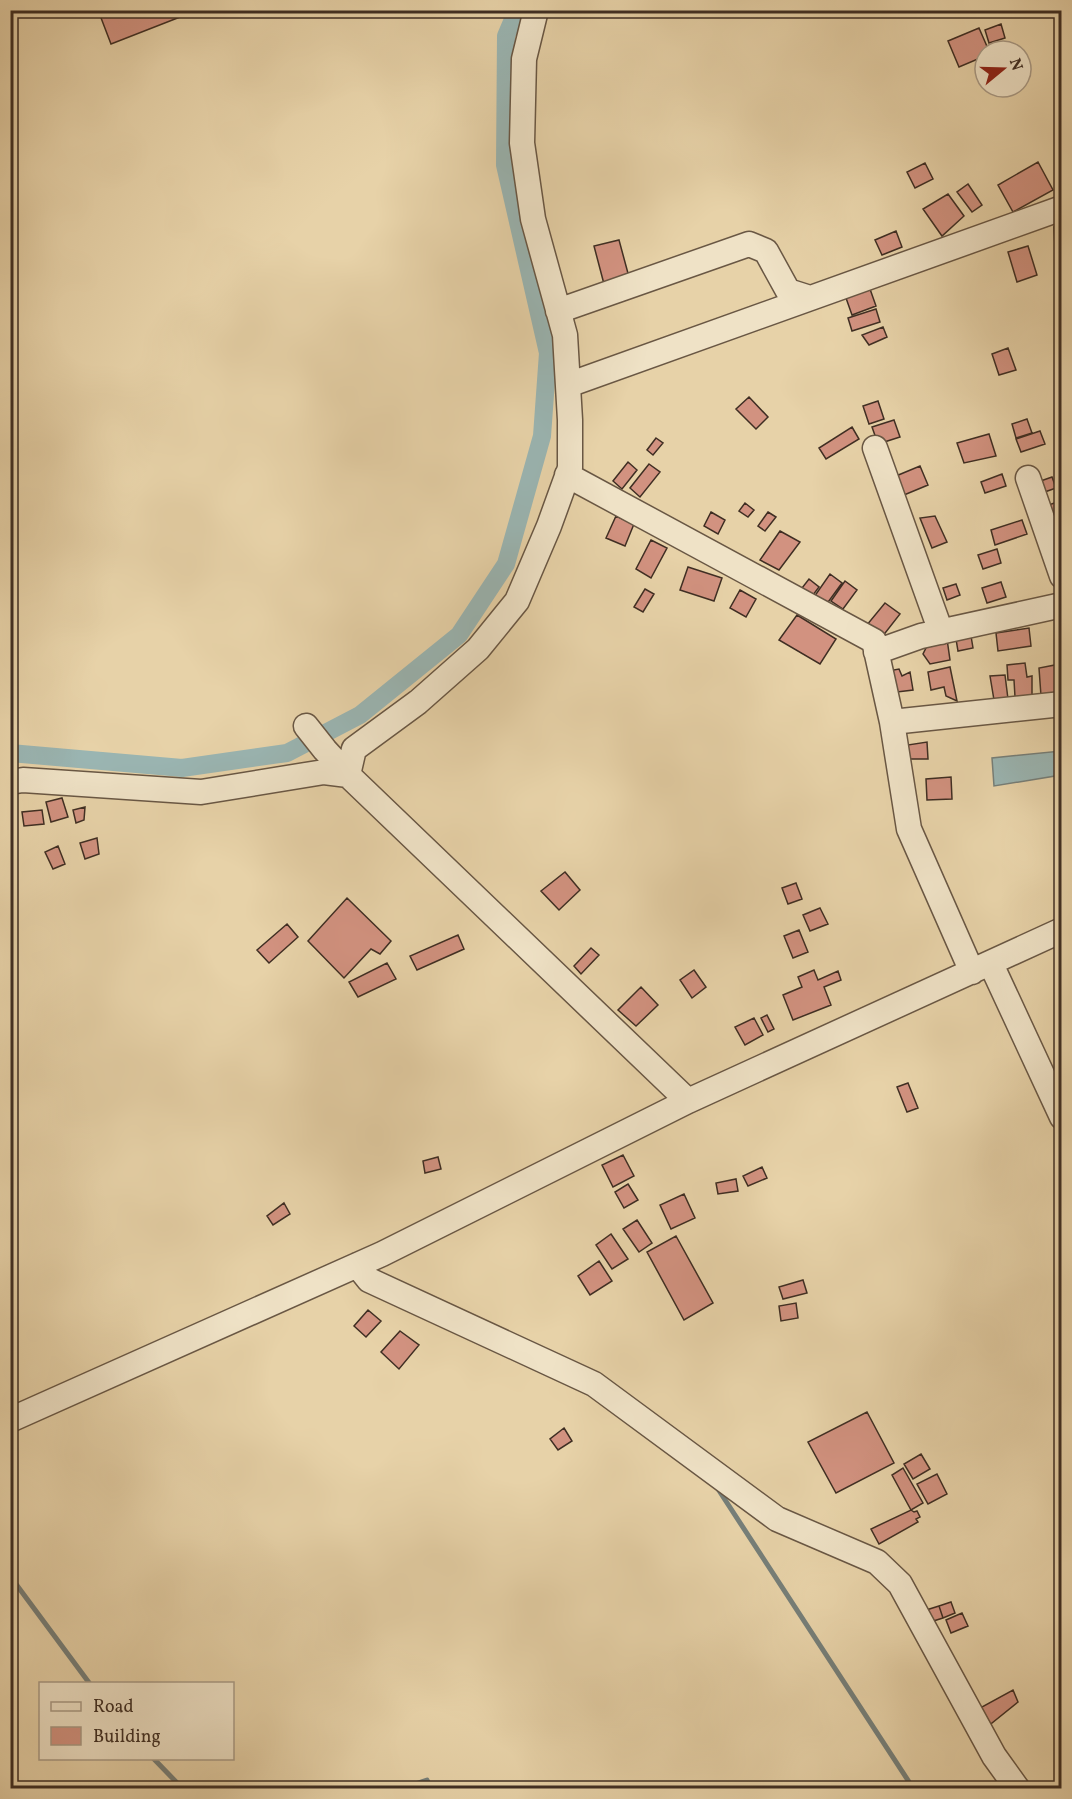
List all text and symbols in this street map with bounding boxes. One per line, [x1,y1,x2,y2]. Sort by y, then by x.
north arrow [973,39,1033,99]
text: N [1003,56,1028,74]
legend [39,1682,234,1760]
text: Road [93,1695,134,1720]
text: Building [93,1725,161,1750]

